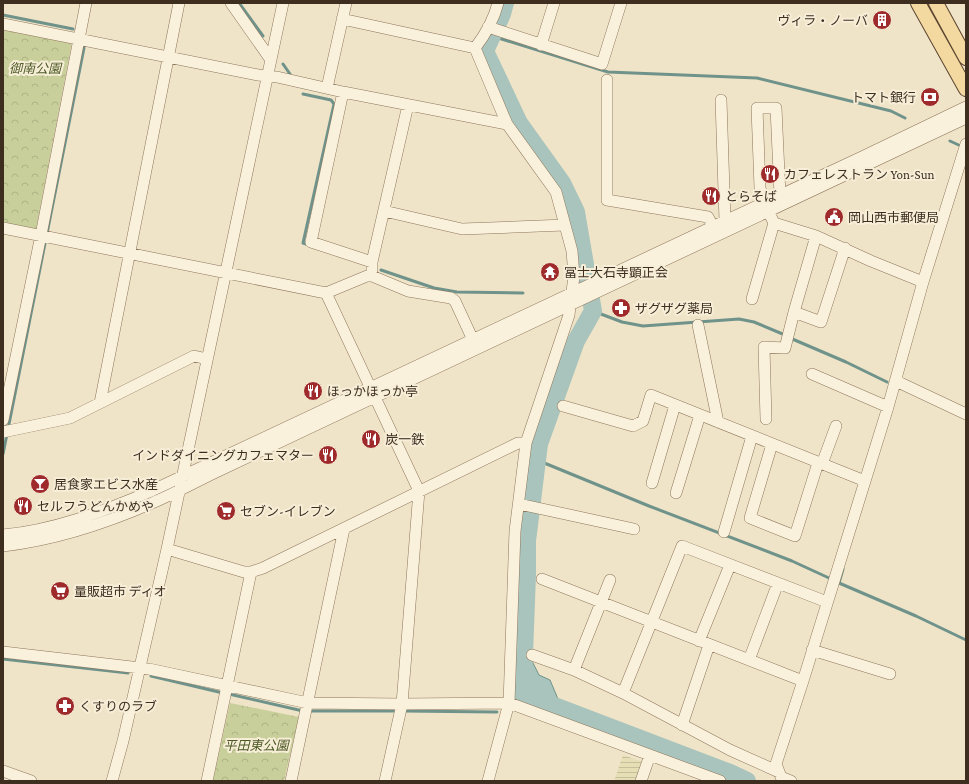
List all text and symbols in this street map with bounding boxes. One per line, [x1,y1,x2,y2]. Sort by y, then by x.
building icon: ヴィラ・ノーバ [871,9,893,31]
place label: ヴィラ・ノーバ [777,13,868,28]
park label: 御南公園 [9,61,63,76]
bank icon: トマト銀行 [919,86,941,108]
place label: トマト銀行 [851,90,916,105]
restaurant icon: カフェレストラン Yon-Sun [759,163,781,185]
place label: カフェレストラン Yon-Sun [784,167,935,182]
restaurant icon: とらそば [700,185,722,207]
place label: とらそば [725,189,777,204]
public building icon: 岡山西市郵便局 [823,206,845,228]
place label: 岡山西市郵便局 [848,210,939,225]
temple icon: 冨士大石寺顕正会 [539,261,561,283]
place label: 冨士大石寺顕正会 [564,265,668,280]
pharmacy icon: ザグザグ薬局 [610,297,632,319]
place label: ザグザグ薬局 [635,301,713,316]
restaurant icon: ほっかほっか亭 [302,380,324,402]
place label: ほっかほっか亭 [327,384,418,399]
restaurant icon: 炭一鉄 [360,428,382,450]
place label: 炭一鉄 [385,432,425,447]
restaurant icon: インドダイニングカフェマター [317,444,339,466]
place label: インドダイニングカフェマター [132,448,314,463]
bar icon: 居食家エビス水産 [29,473,51,495]
place label: 居食家エビス水産 [54,477,158,492]
restaurant icon: セルフうどんかめや [12,495,34,517]
place label: セルフうどんかめや [37,499,154,514]
supermarket icon: セブン-イレブン [215,500,237,522]
place label: セブン-イレブン [240,504,336,519]
supermarket icon: 量販超市 ディオ [49,580,71,602]
place label: 量販超市 ディオ [74,584,167,599]
pharmacy icon: くすりのラブ [54,695,76,717]
place label: くすりのラブ [79,699,157,714]
park label: 平田東公園 [223,738,290,753]

